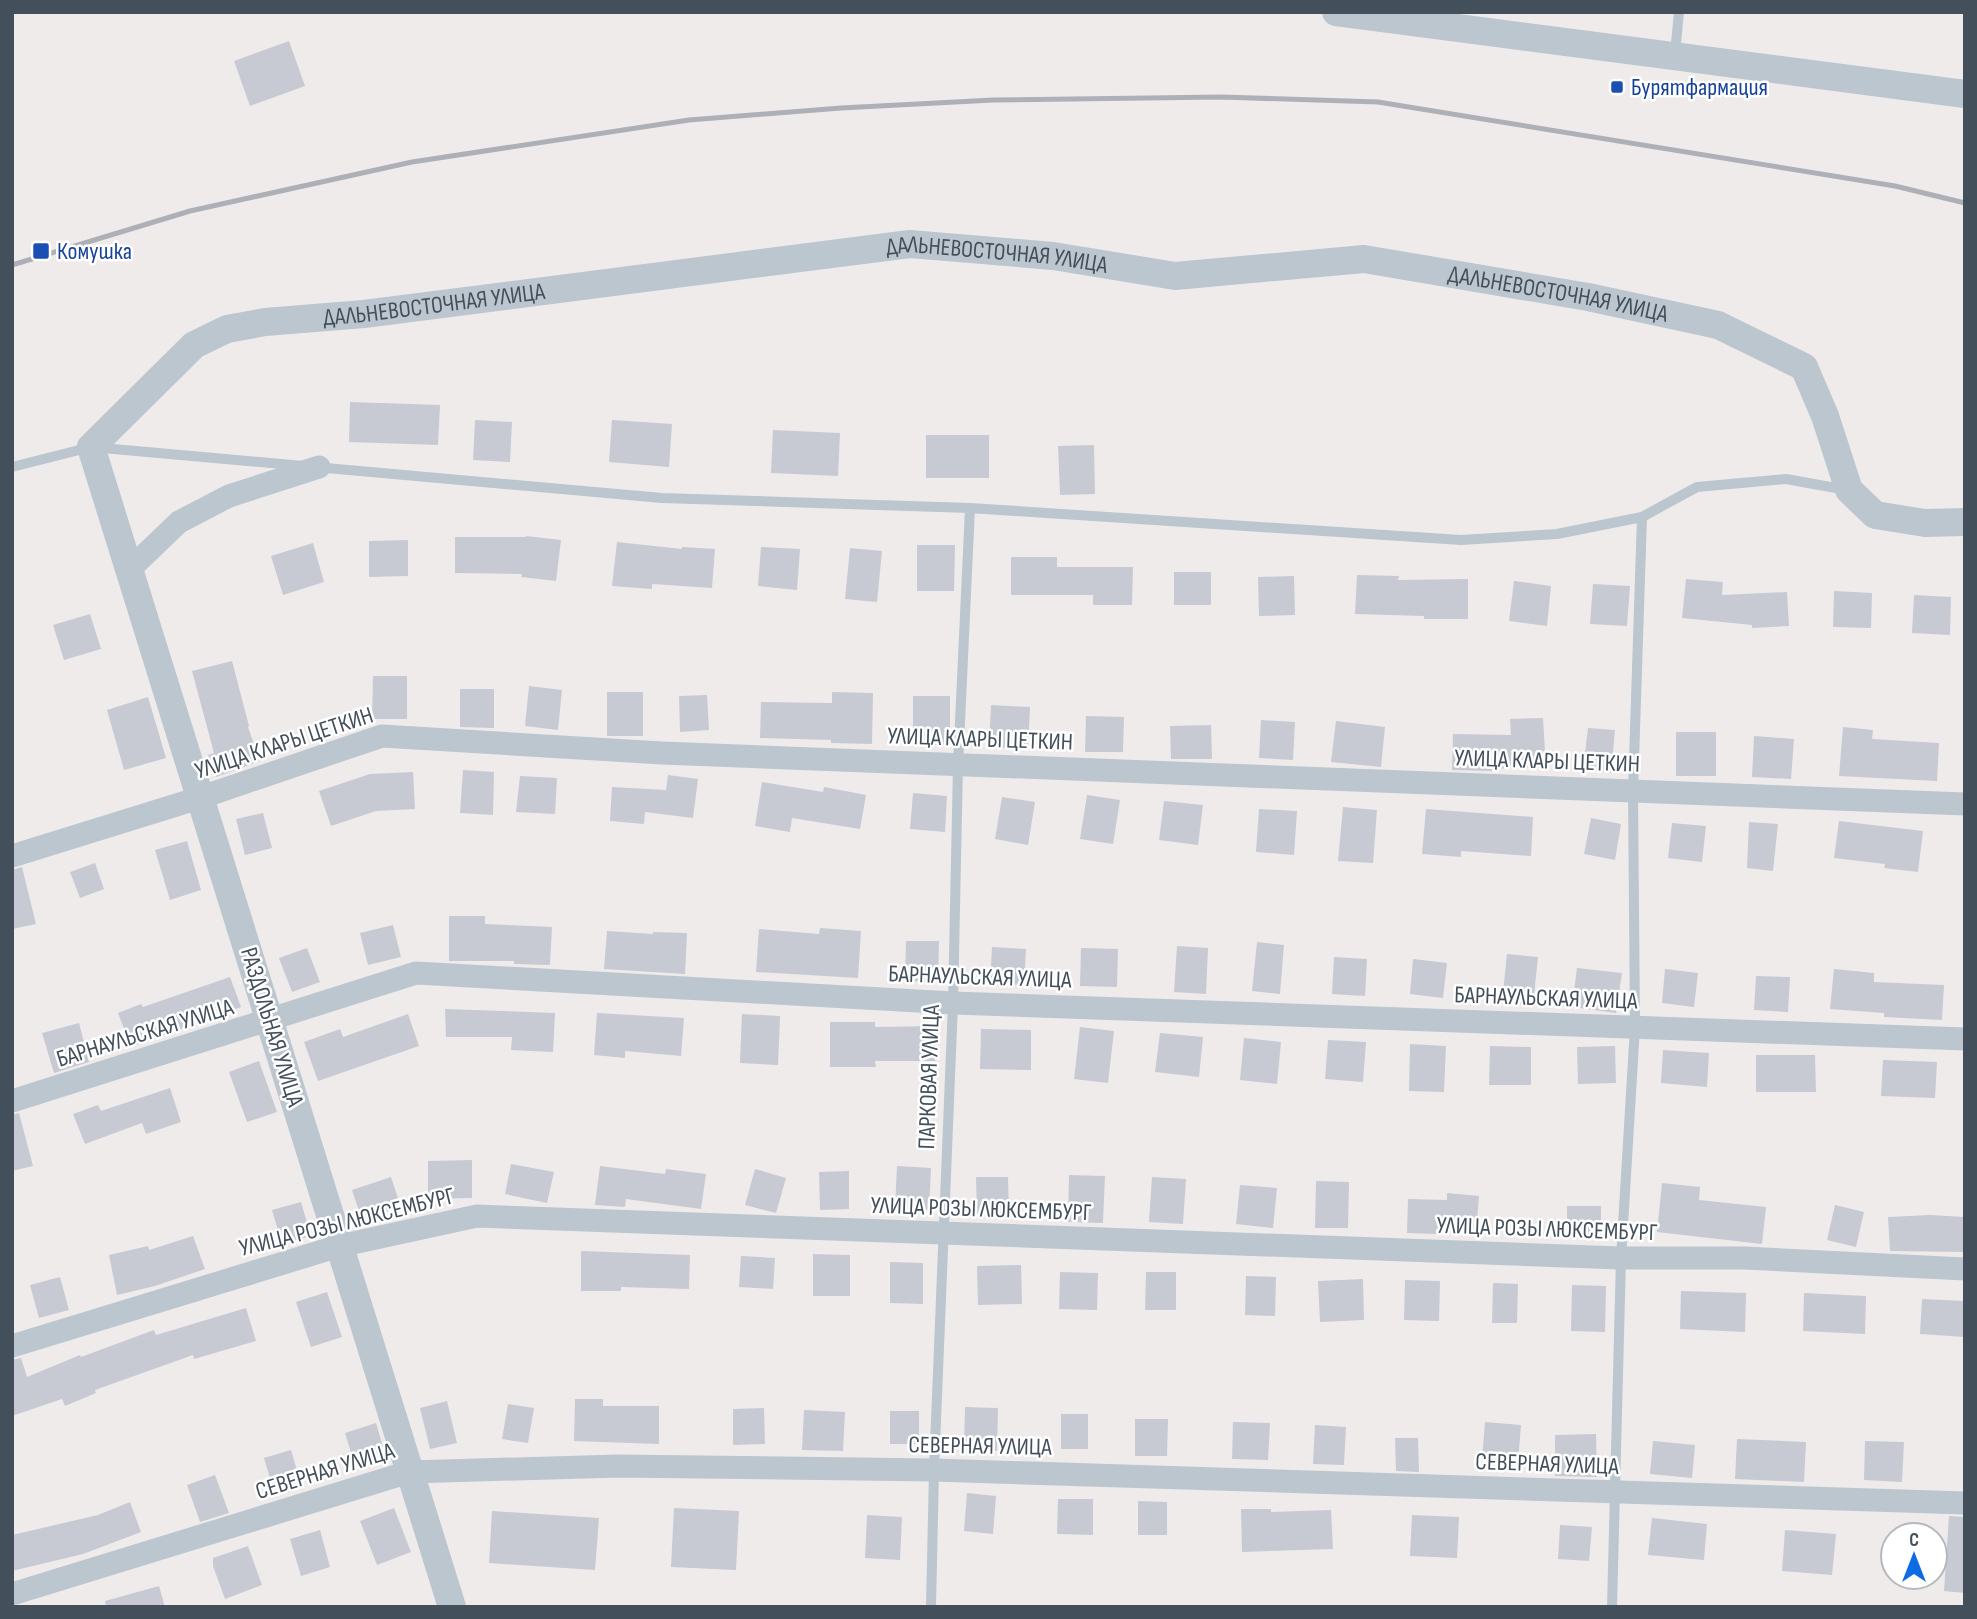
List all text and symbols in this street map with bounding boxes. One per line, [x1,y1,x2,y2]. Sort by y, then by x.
place label: Бурятфармация [1631,73,1768,102]
marker: Бурятфармация [1609,79,1625,95]
street label: ДАЛЬНЕВОСТОЧНАЯ УЛИЦА [884,229,1110,279]
place label: Комушка [57,237,132,266]
marker: Комушка [31,241,51,261]
street label: ДАЛЬНЕВОСТОЧНАЯ УЛИЦА [1446,259,1672,329]
street label: ДАЛЬНЕВОСТОЧНАЯ УЛИЦА [322,276,547,332]
street label: УЛИЦА КЛАРЫ ЦЕТКИН [191,701,377,785]
street label: УЛИЦА КЛАРЫ ЦЕТКИН [887,721,1073,757]
street label: УЛИЦА КЛАРЫ ЦЕТКИН [1454,743,1640,779]
street label: РАЗДОЛЬНАЯ УЛИЦА [234,944,310,1111]
street label: БАРНАУЛЬСКАЯ УЛИЦА [888,959,1073,995]
street label: БАРНАУЛЬСКАЯ УЛИЦА [1454,980,1639,1016]
street label: БАРНАУЛЬСКАЯ УЛИЦА [53,992,238,1074]
street label: ПАРКОВАЯ УЛИЦА [912,1004,946,1150]
street label: УЛИЦА РОЗЫ ЛЮКСЕМБУРГ [236,1181,458,1263]
street label: УЛИЦА РОЗЫ ЛЮКСЕМБУРГ [870,1191,1092,1227]
street label: УЛИЦА РОЗЫ ЛЮКСЕМБУРГ [1436,1211,1658,1247]
street label: СЕВЕРНАЯ УЛИЦА [908,1430,1053,1462]
street label: СЕВЕРНАЯ УЛИЦА [252,1436,399,1506]
street label: СЕВЕРНАЯ УЛИЦА [1475,1447,1620,1481]
north arrow [1879,1521,1949,1591]
text: С [1909,1529,1919,1552]

